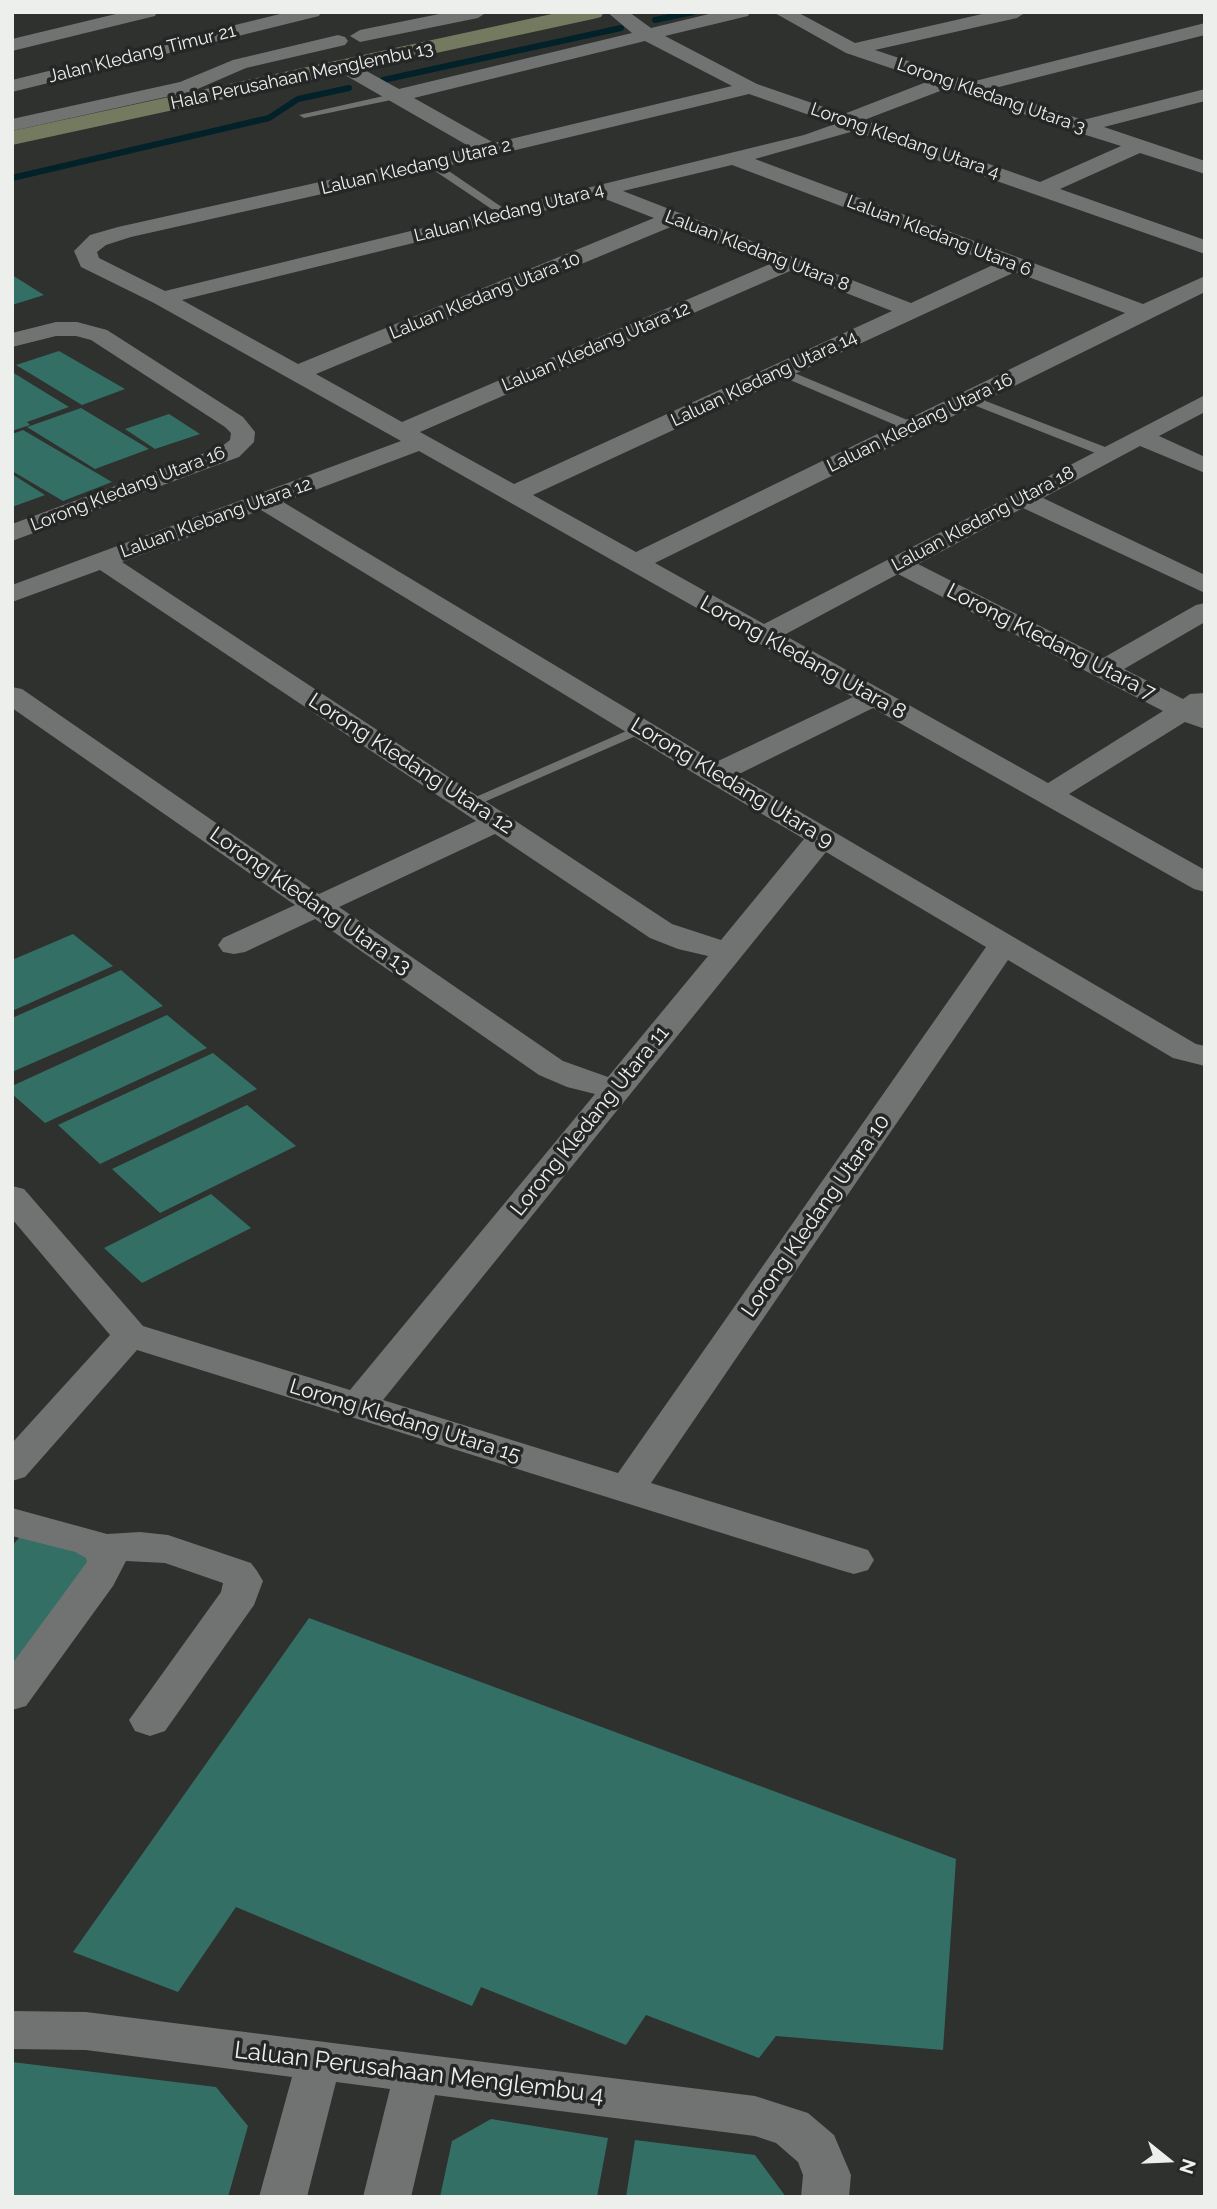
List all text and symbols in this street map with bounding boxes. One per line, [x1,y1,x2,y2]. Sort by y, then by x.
street label: Jalan Kledang Timur 21 [46,20,238,88]
street label: Hala Perusahaan Menglembu 13 [169,38,435,114]
street label: Lorong Kledang Utara 3 [894,54,1088,138]
street label: Lorong Kledang Utara 4 [808,99,1002,183]
street label: Laluan Kledang Utara 2 [319,135,513,199]
street label: Laluan Kledang Utara 4 [412,179,606,247]
street label: Laluan Kledang Utara 6 [844,191,1034,281]
street label: Laluan Kledang Utara 8 [662,206,852,296]
street label: Laluan Kledang Utara 10 [386,248,584,344]
street label: Laluan Kledang Utara 12 [499,298,693,396]
street label: Laluan Kledang Utara 14 [668,326,860,432]
street label: Laluan Kledang Utara 16 [824,369,1016,477]
street label: Lorong Kledang Utara 16 [28,442,228,536]
street label: Laluan Kledang Utara 18 [888,462,1078,576]
street label: Laluan Klebang Utara 12 [117,473,315,563]
street label: Lorong Kledang Utara 7 [942,578,1160,706]
street label: Lorong Kledang Utara 8 [695,591,911,725]
street label: Lorong Kledang Utara 12 [304,688,518,840]
street label: Lorong Kledang Utara 9 [626,712,838,854]
street label: Lorong Kledang Utara 13 [205,822,415,980]
street label: Lorong Kledang Utara 11 [505,1021,675,1221]
street label: Lorong Kledang Utara 10 [736,1110,896,1322]
street label: Lorong Kledang Utara 15 [287,1374,523,1468]
street label: Laluan Perusahaan Menglembu 4 [233,2036,605,2110]
north arrow [1133,2125,1203,2195]
text: N [1175,2156,1201,2177]

